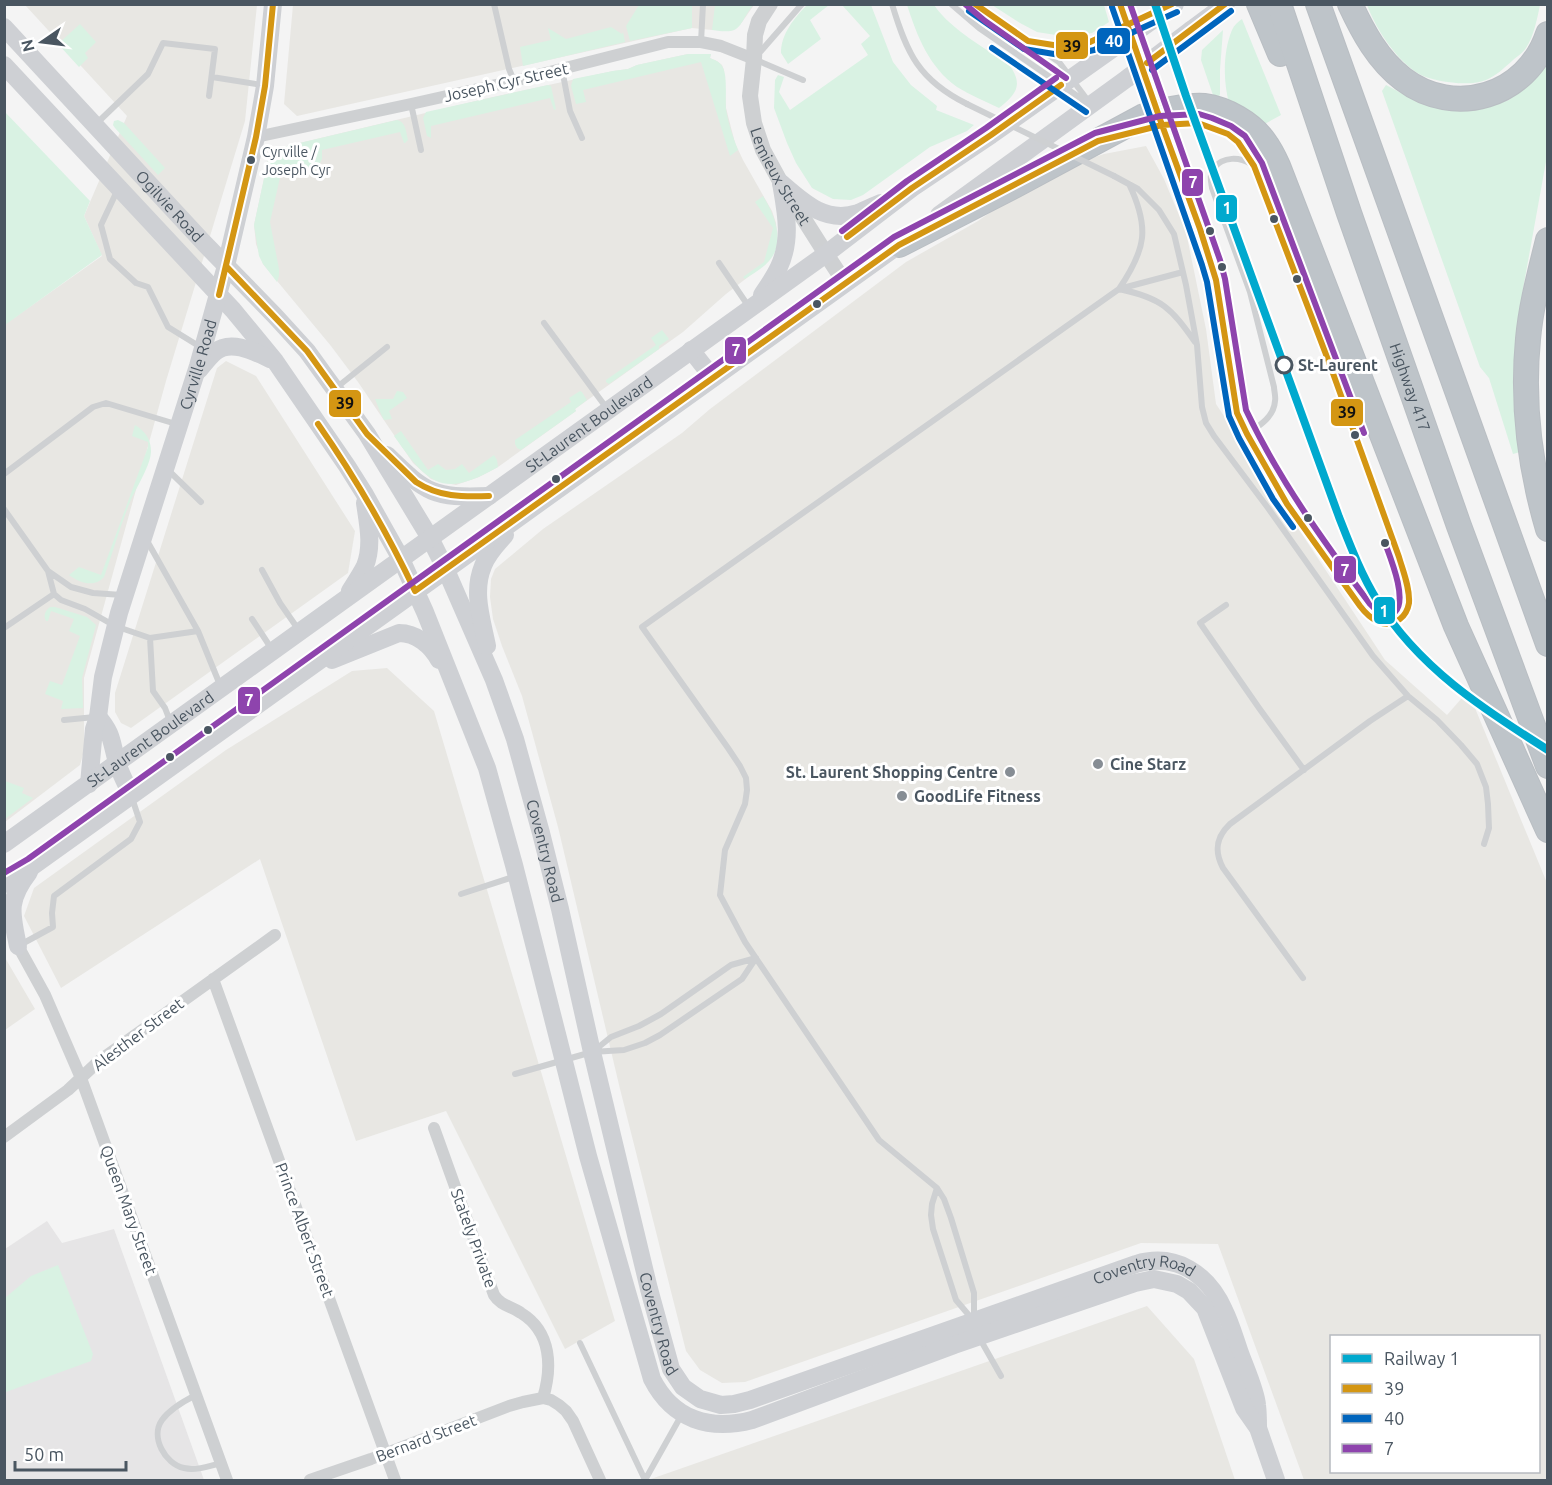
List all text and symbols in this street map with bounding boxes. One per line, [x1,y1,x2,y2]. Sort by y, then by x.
north arrow [12,12,72,72]
line badge: 40 [1096,27,1131,55]
line badge: 39 [1055,31,1089,60]
text: 40 [1105,32,1123,50]
text: 39 [1063,37,1081,55]
text: N [17,38,38,54]
street label: Joseph Cyr Street [442,59,571,105]
street label: Lemieux Street [747,125,815,229]
place label: Cyrville / Joseph Cyr [262,144,332,178]
marker: Cyrville / Joseph Cyr [245,154,257,166]
street label: Ogilvie Road [132,167,207,245]
line badge: 7 [1181,168,1204,197]
text: 7 [1188,173,1198,191]
line badge: 1 [1215,194,1238,223]
text: 1 [1222,199,1232,217]
unlabelled marker [1268,213,1280,225]
unlabelled marker [1204,225,1216,237]
unlabelled marker [1216,261,1228,273]
unlabelled marker [1291,273,1303,285]
unlabelled marker [811,298,823,310]
street label: Cyrville Road [176,317,220,412]
line badge: 7 [724,336,747,365]
text: 7 [731,341,741,359]
street label: Highway 417 [1386,341,1434,434]
marker: St-Laurent [1275,356,1293,374]
place label: St-Laurent [1298,356,1378,374]
street label: St-Laurent Boulevard [522,373,656,476]
line badge: 39 [328,389,362,418]
text: 39 [336,394,354,412]
line badge: 39 [1330,398,1364,427]
text: 39 [1338,403,1356,421]
unlabelled marker [1349,429,1361,441]
unlabelled marker [550,473,562,485]
unlabelled marker [1302,512,1314,524]
unlabelled marker [1379,537,1391,549]
line badge: 7 [1333,555,1357,584]
text: 7 [1340,561,1350,579]
line badge: 1 [1373,596,1396,625]
text: 1 [1379,602,1389,620]
line badge: 7 [237,686,261,715]
street label: St-Laurent Boulevard [83,688,217,791]
text: 7 [244,691,254,709]
unlabelled marker [202,724,214,736]
unlabelled marker [164,751,176,763]
place label: Cine Starz [1110,755,1186,773]
marker: Cine Starz [1091,757,1105,771]
place label: St. Laurent Shopping Centre [786,763,998,781]
marker: St. Laurent Shopping Centre [1003,765,1017,779]
place label: GoodLife Fitness [914,787,1041,805]
marker: GoodLife Fitness [895,789,909,803]
street label: Coventry Road [523,797,567,904]
street label: Alesther Street [89,994,188,1074]
street label: Queen Mary Street [97,1143,161,1278]
street label: Prince Albert Street [272,1160,338,1300]
street label: Stately Private [448,1186,500,1290]
street label: Coventry Road [1090,1252,1199,1288]
street label: Coventry Road [636,1270,682,1379]
legend [1330,1335,1540,1473]
text: Railway 1 [1384,1348,1460,1368]
text: 39 [1384,1378,1404,1398]
text: 40 [1384,1408,1404,1428]
street label: Bernard Street [373,1410,479,1465]
scale bar [15,1434,126,1472]
text: 7 [1384,1438,1394,1458]
text: 50 m [24,1444,64,1464]

